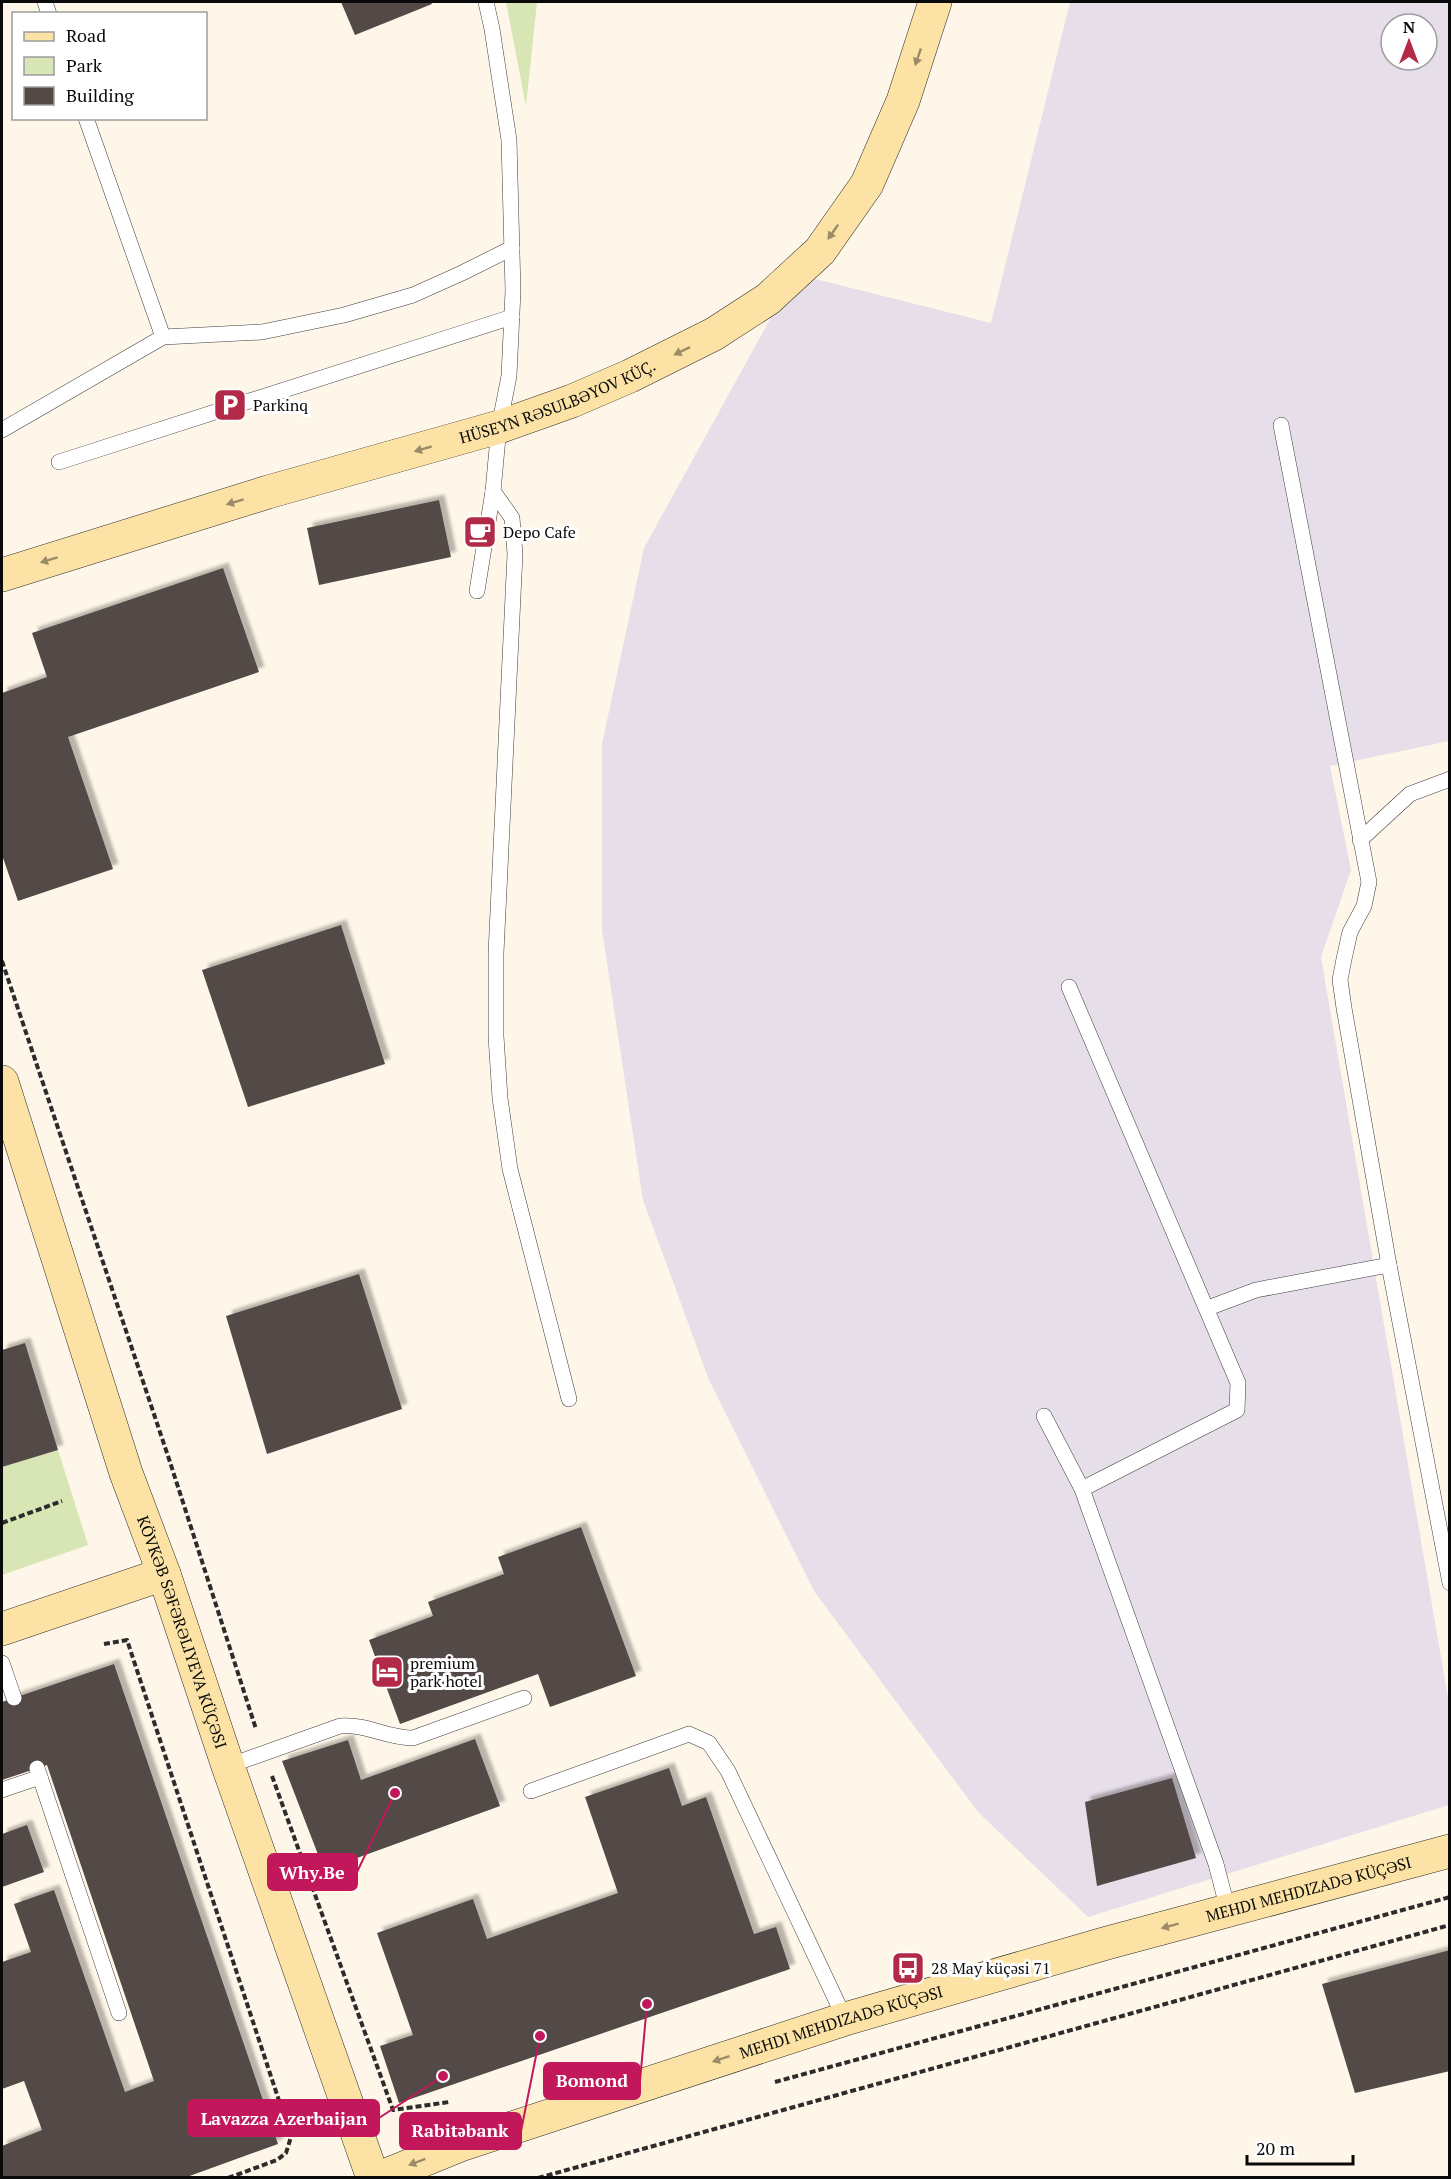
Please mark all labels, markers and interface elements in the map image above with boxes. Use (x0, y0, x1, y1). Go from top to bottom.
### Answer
legend (12, 12, 207, 120)
north arrow (1379, 12, 1439, 72)
text: N (1403, 16, 1415, 38)
text: Road (66, 23, 106, 47)
one-way arrow (912, 48, 922, 66)
text: Park (66, 53, 103, 77)
text: Building (66, 83, 134, 107)
one-way arrow (827, 223, 839, 239)
one-way arrow (673, 346, 690, 355)
street label: HÜSEYN RƏSULBƏYOV KÜÇ. (457, 354, 659, 449)
parking icon: Parkinq (212, 387, 248, 423)
place label: Parkinq (253, 394, 308, 416)
one-way arrow (414, 445, 432, 454)
one-way arrow (226, 498, 244, 507)
cafe icon: Depo Cafe (462, 514, 498, 550)
place label: Depo Cafe (503, 521, 576, 543)
one-way arrow (40, 556, 58, 565)
street label: KÖVKƏB SƏFƏRƏLIYEVA KÜÇƏSI (132, 1513, 232, 1751)
place label: premium park hotel (410, 1652, 482, 1692)
hotel icon: premium park hotel (369, 1654, 405, 1690)
street label: MEHDI MEHDIZADƏ KÜÇƏSI (1203, 1851, 1414, 1927)
callout: Why.Be (268, 1854, 357, 1890)
text: Why.Be (279, 1860, 345, 1884)
one-way arrow (1161, 1922, 1179, 1931)
bus stop icon: 28 May küçəsi 71 (890, 1950, 926, 1986)
place label: 28 May küçəsi 71 (931, 1957, 1051, 1979)
street label: MEHDI MEHDIZADƏ KÜÇƏSI (737, 1980, 945, 2064)
one-way arrow (712, 2055, 730, 2065)
callout: Bomond (544, 2063, 640, 2099)
text: Bomond (556, 2068, 628, 2092)
callout: Lavazza Azerbaijan (188, 2100, 379, 2136)
text: Lavazza Azerbaijan (201, 2106, 368, 2130)
callout: Rabitəbank (400, 2113, 521, 2149)
text: Rabitəbank (412, 2118, 509, 2142)
scale bar (1247, 2128, 1354, 2166)
text: 20 m (1256, 2136, 1296, 2160)
one-way arrow (408, 2157, 426, 2167)

